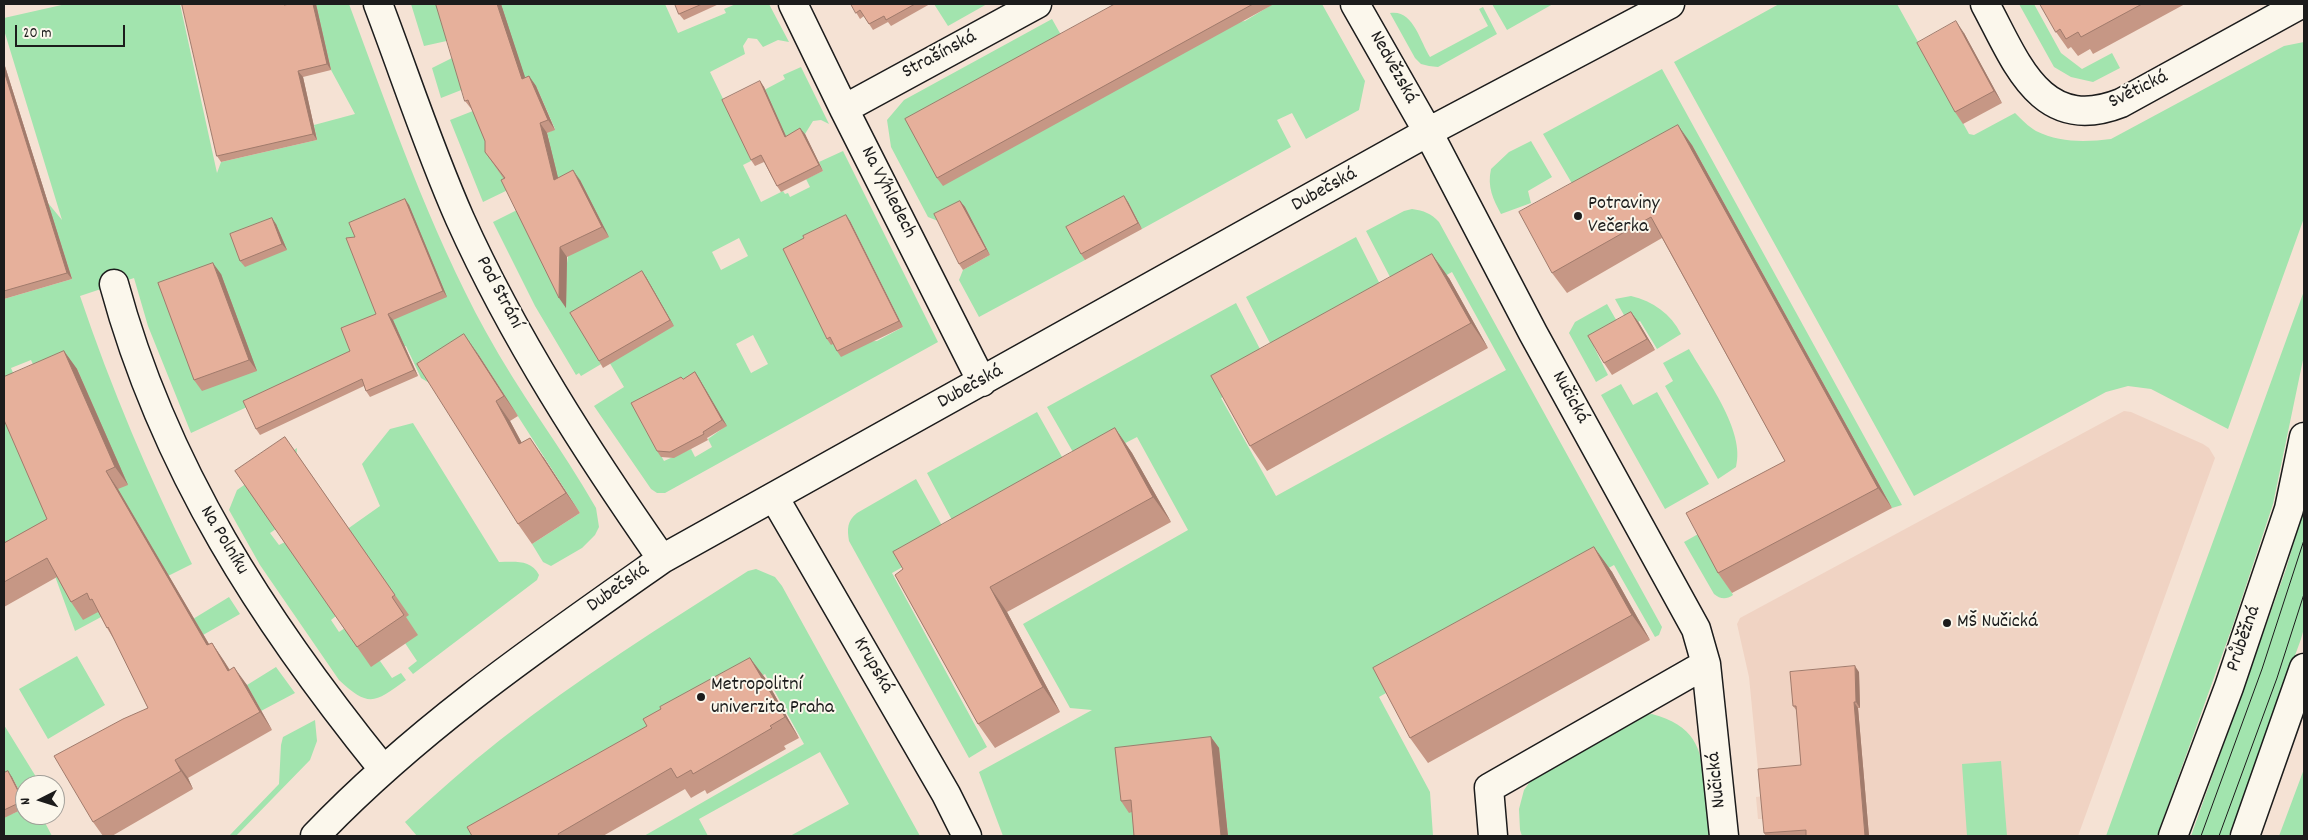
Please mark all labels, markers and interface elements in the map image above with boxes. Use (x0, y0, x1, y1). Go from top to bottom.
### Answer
scale bar (18, 15, 128, 47)
text: 20 m (23, 23, 51, 45)
street label: Strašínská (899, 26, 981, 86)
street label: Nedvězská (1362, 28, 1422, 108)
street label: Světická (2105, 66, 2173, 116)
street label: Na Výhledech (854, 143, 920, 243)
street label: Dubečská (1288, 163, 1362, 219)
place label: Potraviny Večerka (1588, 193, 1659, 240)
marker: Potraviny Večerka (1572, 210, 1584, 222)
street label: Pod Strání (469, 253, 527, 333)
street label: Dubečská (934, 360, 1008, 416)
street label: Nučická (1545, 368, 1593, 428)
street label: Na Polníku (193, 502, 253, 580)
street label: Dubečská (583, 559, 655, 619)
street label: Průběžná (2222, 603, 2268, 675)
place label: MŠ Nučická (1957, 611, 2038, 635)
marker: MŠ Nučická (1941, 617, 1953, 629)
street label: Krupská (846, 634, 898, 698)
place label: Metropolitní univerzita Praha (711, 674, 834, 721)
marker: Metropolitní univerzita Praha (695, 691, 707, 703)
street label: Nučická (1703, 751, 1733, 809)
north arrow (15, 775, 65, 825)
text: N (16, 797, 36, 806)

